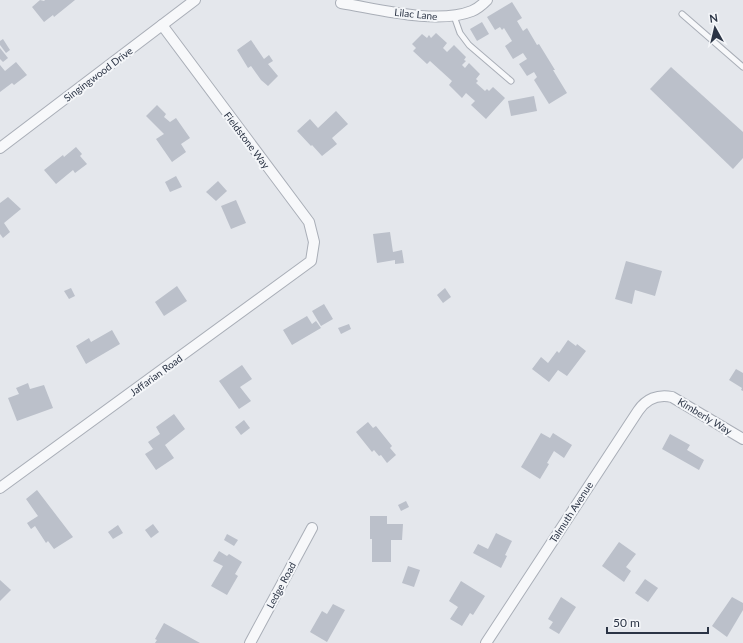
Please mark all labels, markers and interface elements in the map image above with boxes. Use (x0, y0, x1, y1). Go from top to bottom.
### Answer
street label: Lilac Lane (394, 6, 438, 22)
north arrow (695, 8, 735, 48)
text: N (708, 11, 719, 25)
street label: Singingwood Drive (61, 44, 135, 104)
street label: Fieldstone Way (222, 109, 273, 171)
street label: Jaffarian Road (127, 352, 185, 398)
street label: Kimberly Way (676, 395, 735, 437)
street label: Talmuth Avenue (547, 479, 595, 545)
street label: Ledge Road (264, 560, 298, 610)
scale bar (607, 609, 708, 635)
text: 50 m (613, 615, 640, 630)

